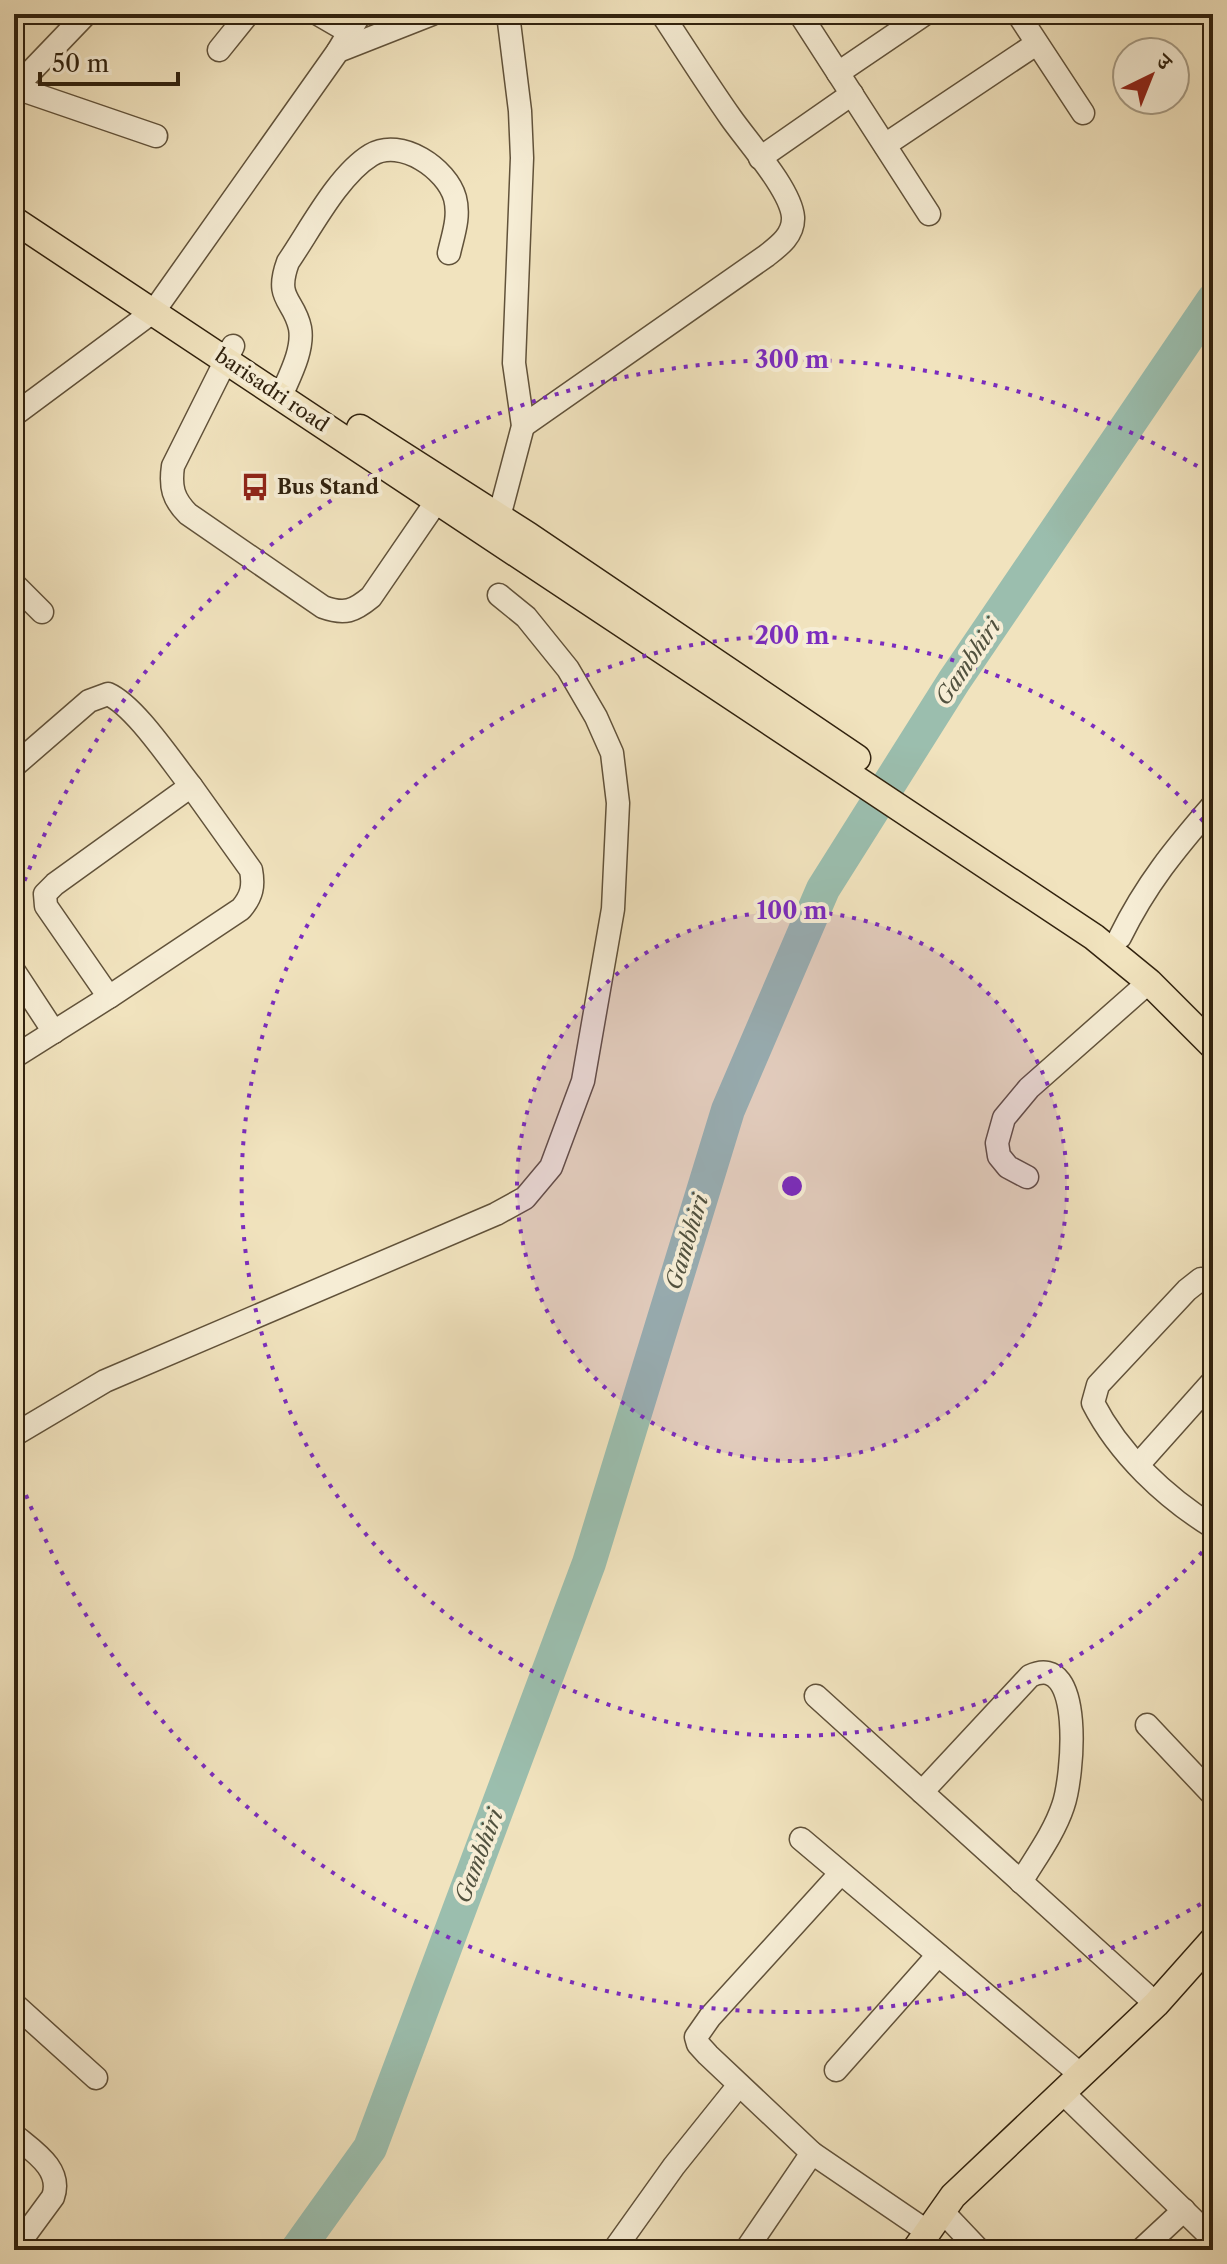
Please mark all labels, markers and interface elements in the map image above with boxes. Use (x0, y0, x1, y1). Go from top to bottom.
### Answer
scale bar (40, 36, 178, 86)
north arrow (1111, 36, 1191, 116)
text: उ (1150, 47, 1179, 77)
text: 50 m (52, 49, 109, 78)
street label: barisadri road (211, 343, 333, 437)
text: 300 m (755, 345, 829, 374)
bus stop icon: Bus Stand (240, 472, 270, 502)
place label: Bus Stand (277, 475, 380, 499)
water label: Gambhiri (929, 613, 1007, 710)
text: 200 m (755, 621, 829, 650)
text: 100 m (756, 896, 828, 925)
centre of rings (778, 1172, 806, 1200)
water label: Gambhiri (660, 1190, 715, 1293)
water label: Gambhiri (449, 1804, 510, 1907)

